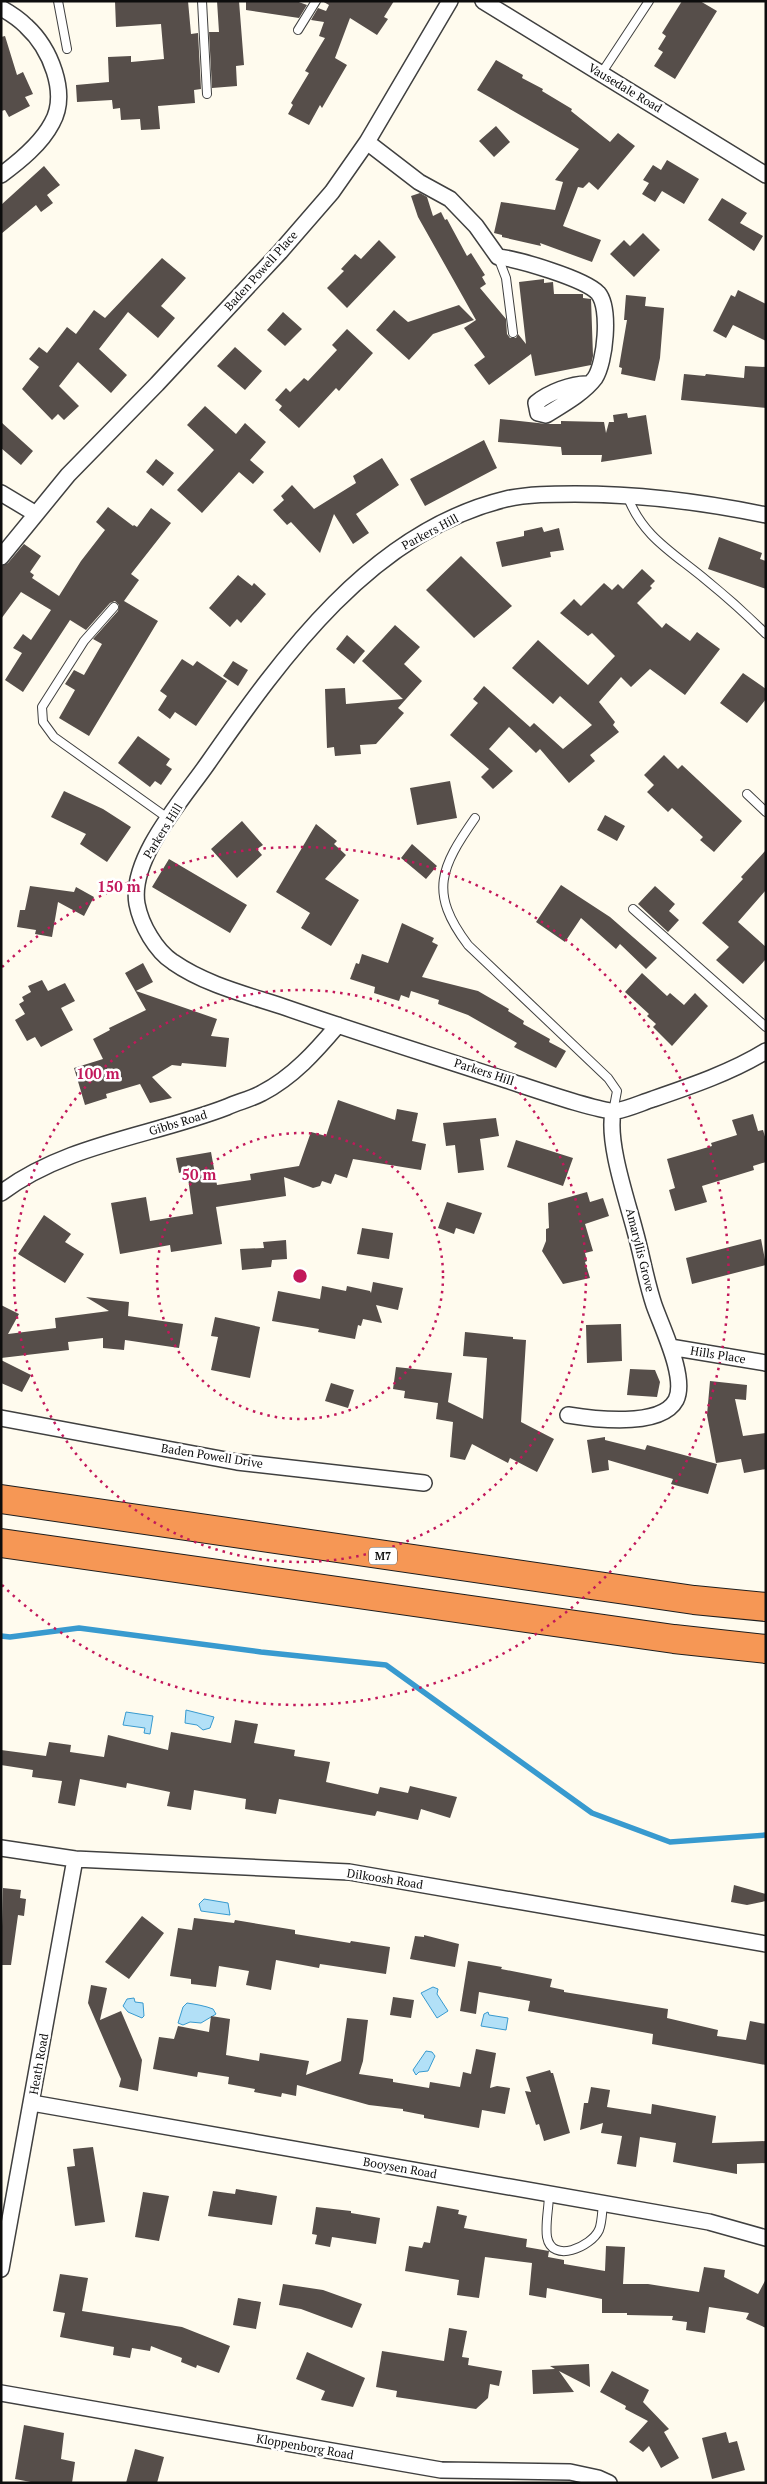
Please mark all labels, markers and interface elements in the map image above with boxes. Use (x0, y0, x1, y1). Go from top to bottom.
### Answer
street label: Vausedale Road (586, 60, 665, 116)
street label: Baden Powell Place (221, 228, 300, 314)
street label: Parkers Hill (399, 510, 461, 553)
street label: Parkers Hill (140, 800, 186, 861)
text: 150 m (97, 876, 141, 896)
street label: Parkers Hill (452, 1055, 516, 1088)
text: 100 m (76, 1063, 120, 1083)
street label: Gibbs Road (147, 1107, 209, 1138)
text: 50 m (182, 1164, 217, 1184)
street label: Amaryllis Grove (623, 1207, 658, 1293)
centre of rings (291, 1267, 309, 1285)
street label: Hills Place (689, 1343, 747, 1366)
street label: Baden Powell Drive (160, 1440, 264, 1471)
road number: M7 (369, 1548, 397, 1564)
street label: Dilkoosh Road (346, 1865, 425, 1892)
street label: Heath Road (26, 2032, 51, 2096)
street label: Booysen Road (362, 2154, 438, 2181)
street label: Kloppenborg Road (255, 2431, 355, 2463)

